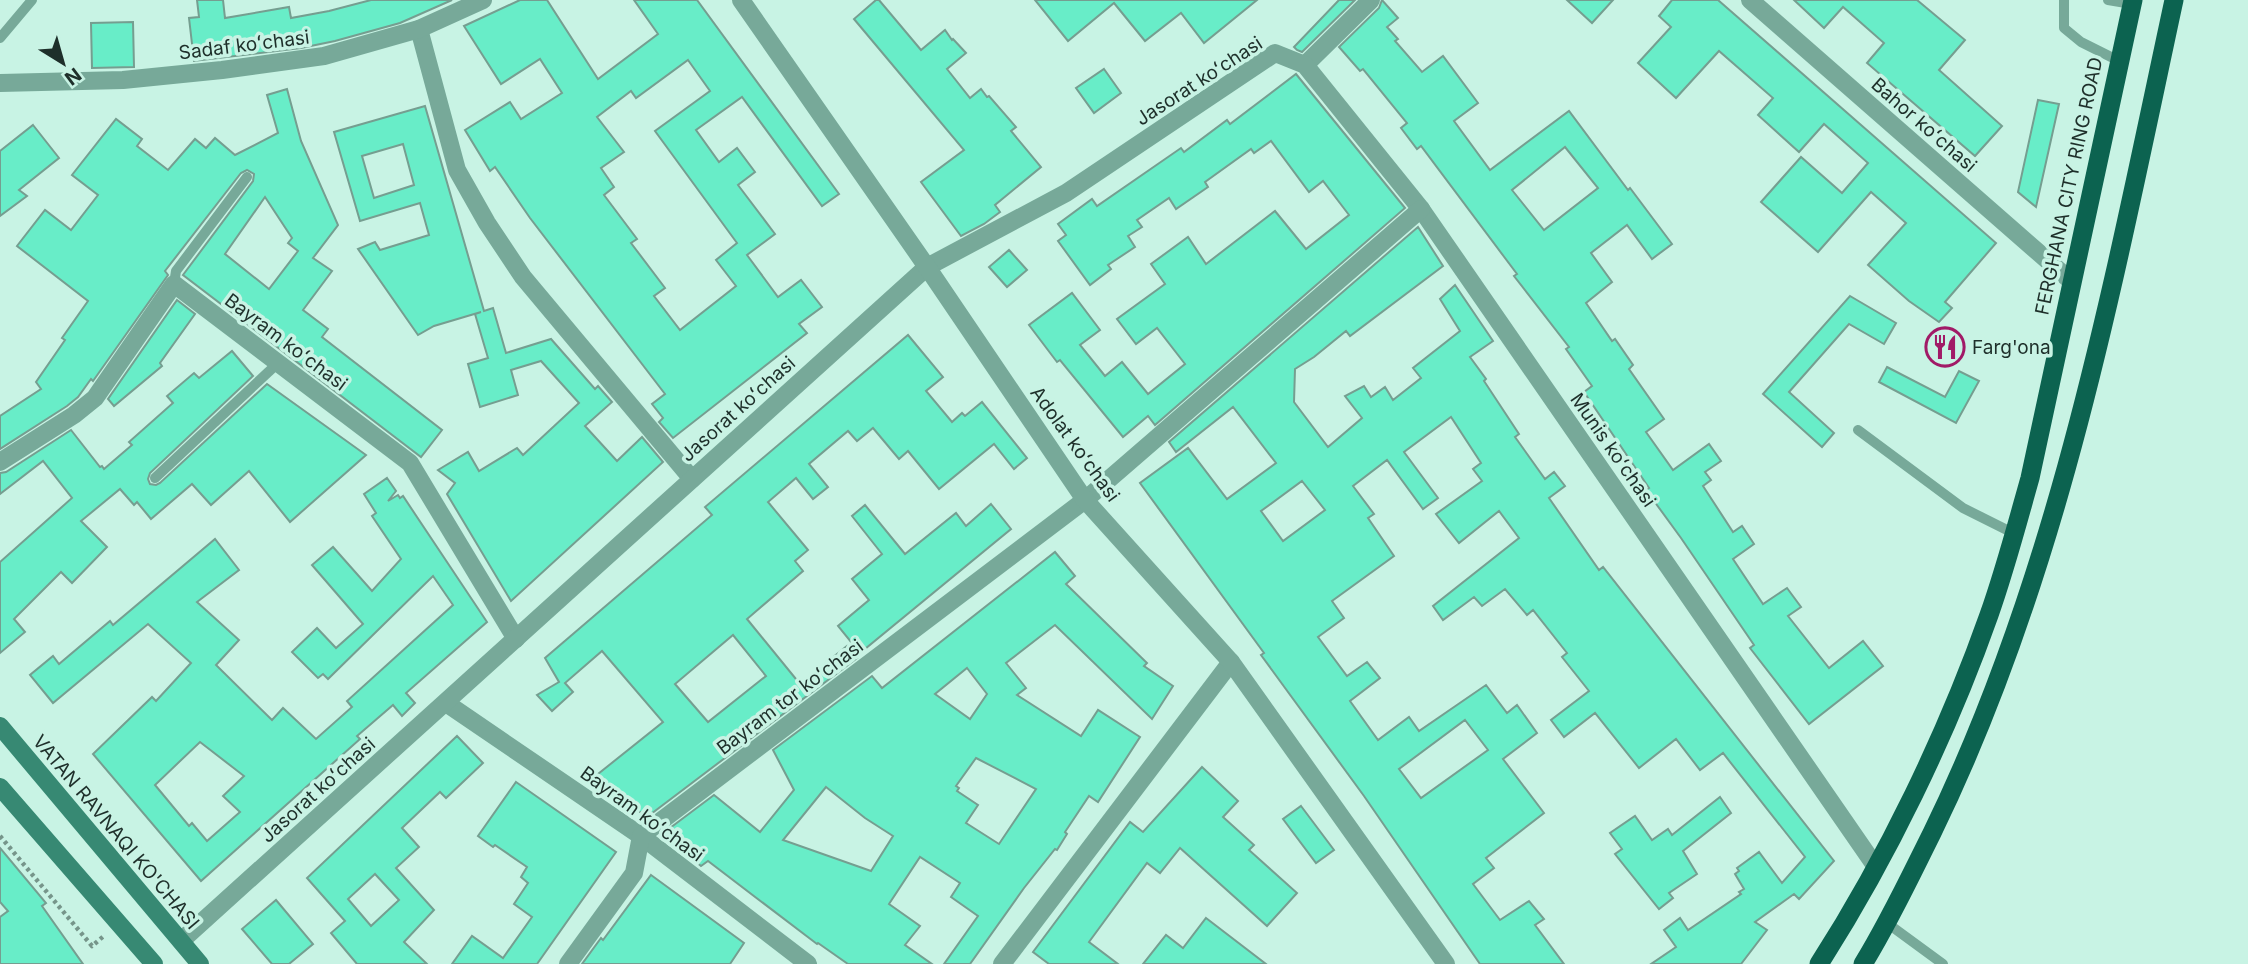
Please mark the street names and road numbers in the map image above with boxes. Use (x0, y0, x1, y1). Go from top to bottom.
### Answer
street label: Sadaf koʻchasi (177, 26, 311, 64)
street label: Jasorat koʻchasi (1131, 32, 1267, 130)
street label: FERGHANA CITY RING ROAD (2030, 55, 2108, 317)
street label: Bahor koʻchasi (1867, 73, 1981, 177)
street label: Bayram koʻchasi (220, 289, 352, 395)
street label: Jasorat koʻchasi (676, 352, 800, 466)
street label: Adolat koʻchasi (1025, 382, 1125, 506)
street label: Munis koʻchasi (1565, 389, 1661, 511)
street label: Bayram tor koʻchasi (712, 635, 868, 759)
street label: VATAN RAVNAQI KO'CHASI (28, 730, 204, 934)
street label: Jasorat koʻchasi (256, 733, 380, 847)
street label: Bayram koʻchasi (576, 761, 708, 867)

